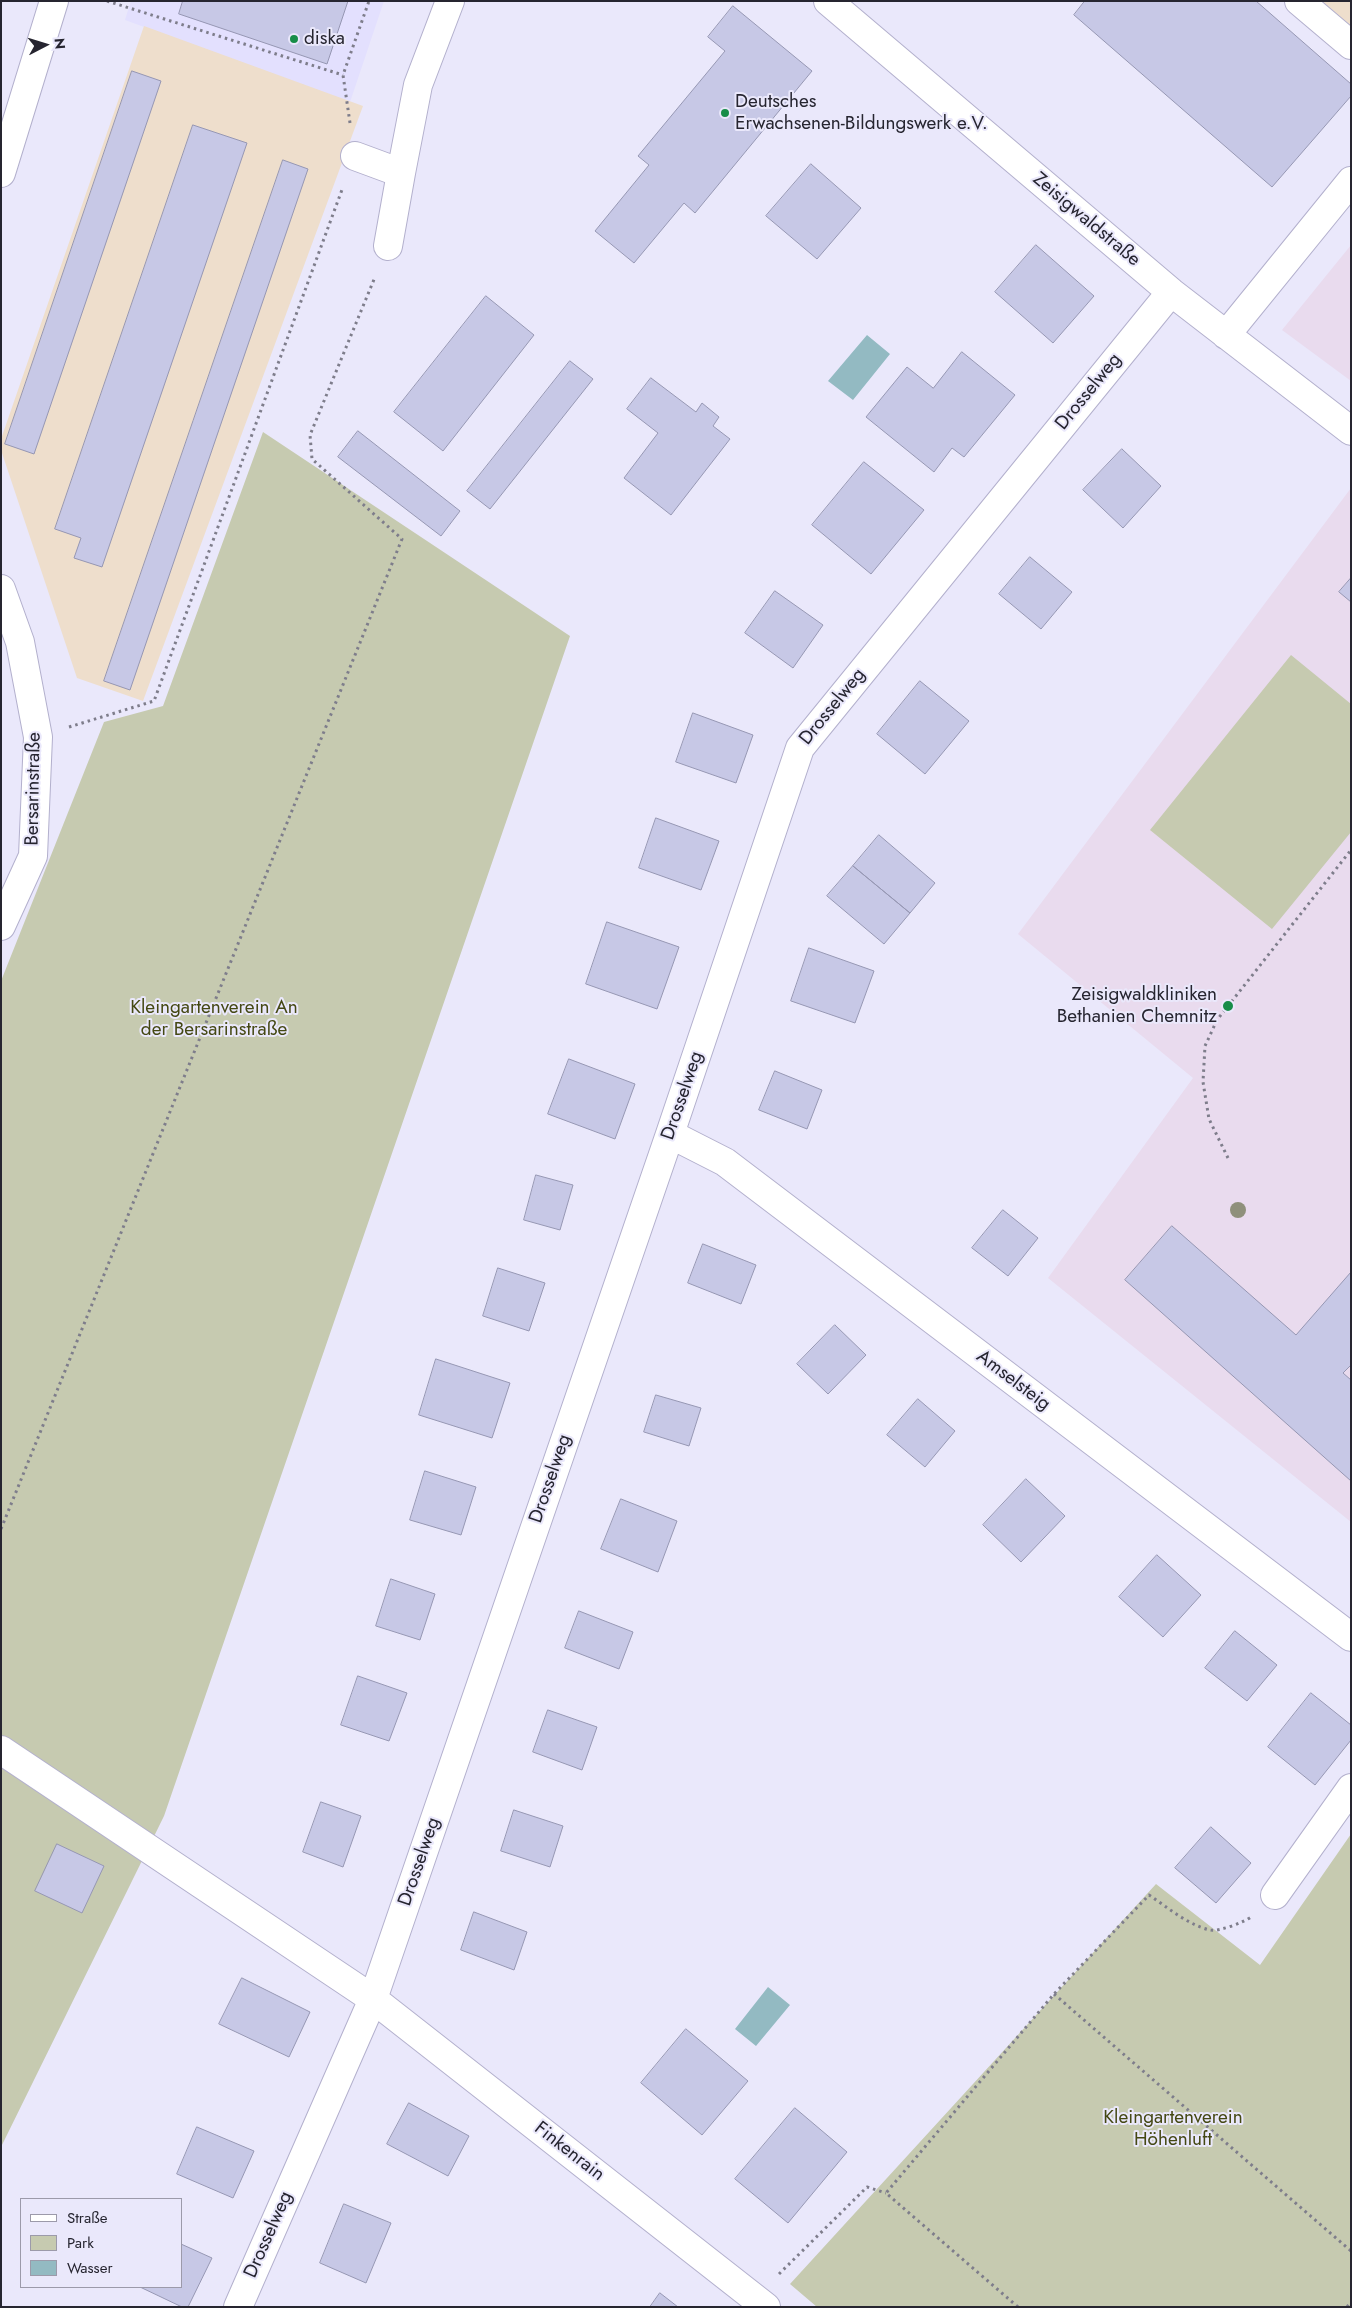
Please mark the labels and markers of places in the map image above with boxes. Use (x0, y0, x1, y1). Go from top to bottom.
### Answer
place label: diska (304, 28, 345, 50)
marker: diska (288, 33, 300, 45)
place label: Deutsches Erwachsenen-Bildungswerk e.V. (735, 91, 988, 135)
marker: Deutsches Erwachsenen-Bildungswerk e.V. (719, 107, 731, 119)
place label: Zeisigwaldkliniken Bethanien Chemnitz (1057, 984, 1217, 1028)
marker: Zeisigwaldkliniken Bethanien Chemnitz (1221, 999, 1235, 1013)

